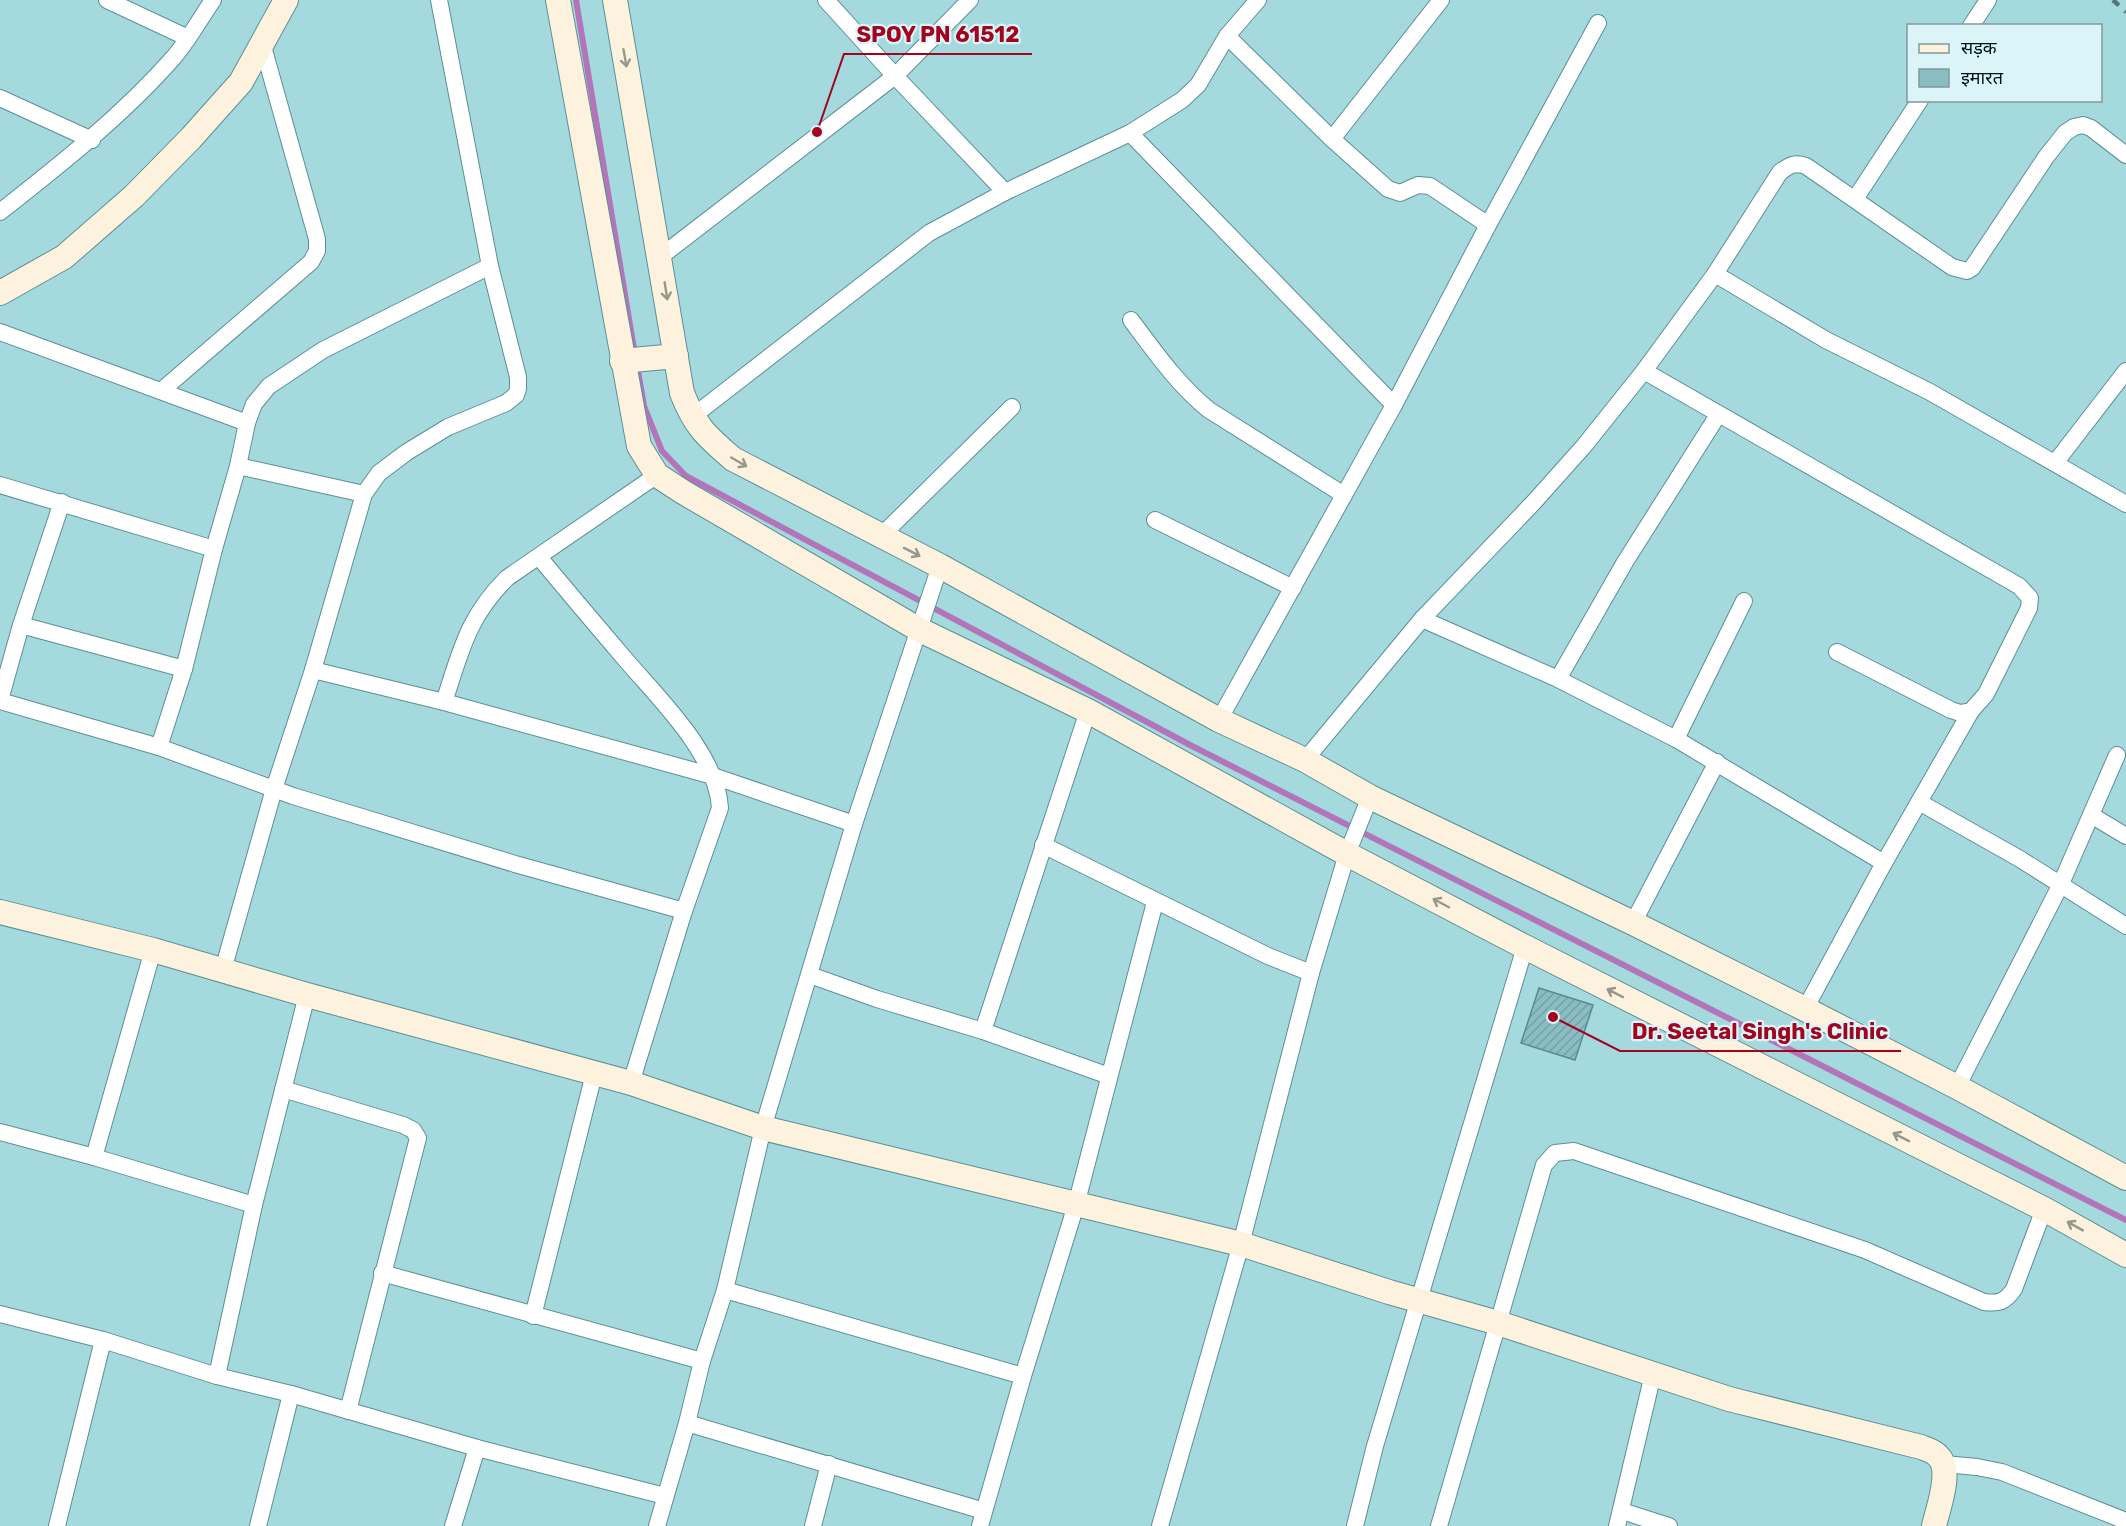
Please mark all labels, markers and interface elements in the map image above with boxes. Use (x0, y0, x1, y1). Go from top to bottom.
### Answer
callout: SPOY PN 61512 (844, 14, 1032, 54)
text: SPOY PN 61512 (857, 21, 1019, 48)
legend (1907, 24, 2102, 102)
text: सड़क (1961, 37, 1998, 59)
one-way arrow (620, 47, 631, 67)
text: इमारत (1961, 67, 2004, 89)
one-way arrow (660, 281, 671, 301)
one-way arrow (730, 456, 747, 468)
one-way arrow (903, 546, 921, 558)
one-way arrow (1433, 897, 1451, 908)
one-way arrow (1606, 986, 1624, 998)
callout: Dr. Seetal Singh's Clinic (1620, 1011, 1901, 1051)
text: Dr. Seetal Singh's Clinic (1632, 1018, 1888, 1045)
one-way arrow (1893, 1131, 1911, 1142)
one-way arrow (2067, 1220, 2084, 1232)

